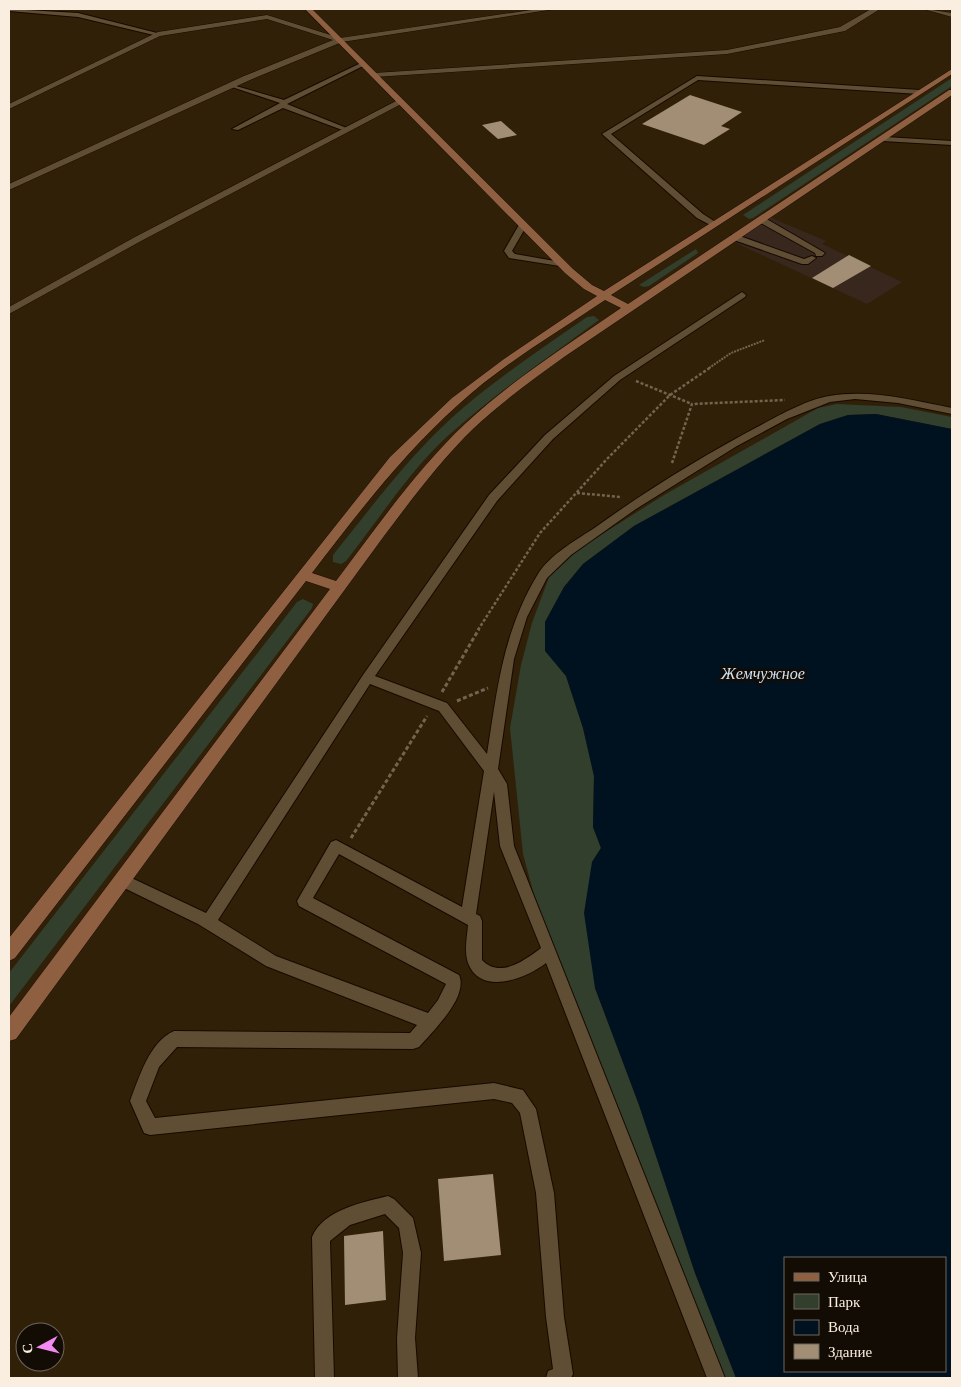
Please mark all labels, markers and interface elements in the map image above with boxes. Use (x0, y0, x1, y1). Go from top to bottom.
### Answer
water label: Жемчужное (720, 665, 805, 683)
legend (784, 1257, 946, 1372)
text: Улица (828, 1269, 867, 1285)
text: Парк (828, 1294, 861, 1310)
text: Вода (828, 1319, 860, 1335)
north arrow (15, 1322, 65, 1372)
text: С (19, 1343, 36, 1355)
text: Здание (828, 1344, 872, 1360)

